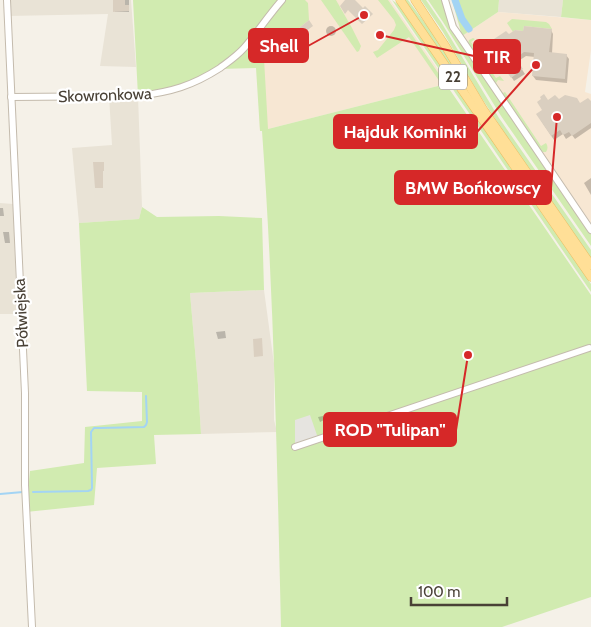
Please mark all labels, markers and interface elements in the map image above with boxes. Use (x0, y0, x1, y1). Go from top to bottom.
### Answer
callout: Shell (249, 29, 308, 62)
text: Shell (260, 35, 299, 57)
callout: TIR (474, 40, 520, 73)
text: TIR (484, 46, 511, 68)
road number: 22 (439, 64, 467, 90)
street label: Skowronkowa (58, 84, 152, 106)
callout: Hajduk Kominki (334, 115, 477, 148)
text: Hajduk Kominki (343, 121, 467, 143)
callout: BMW Bońkowscy (395, 171, 551, 204)
text: BMW Bońkowscy (405, 177, 541, 199)
street label: Półwiejska (10, 277, 32, 348)
callout: ROD "Tulipan" (324, 413, 456, 446)
text: ROD "Tulipan" (334, 419, 446, 441)
scale bar (411, 574, 507, 606)
text: 100 m (418, 583, 460, 601)

